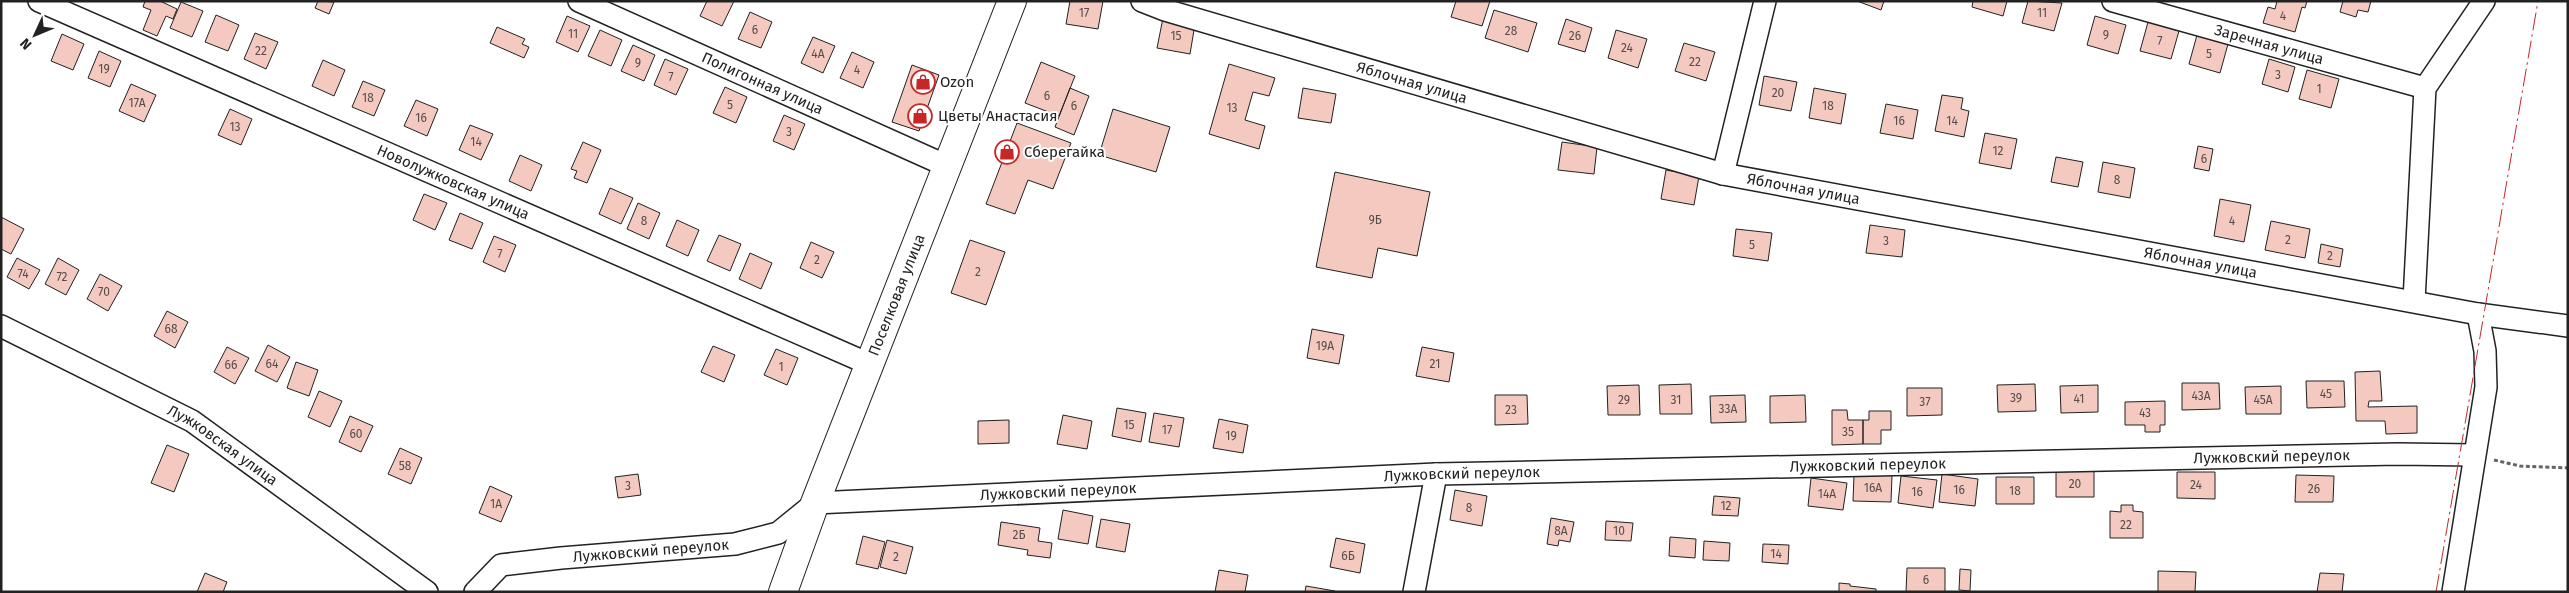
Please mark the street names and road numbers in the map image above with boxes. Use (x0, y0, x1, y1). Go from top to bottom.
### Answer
street label: Заречная улица (2212, 21, 2326, 68)
street label: Полигонная улица (699, 48, 826, 118)
street label: Яблочная улица (1354, 58, 1469, 107)
street label: Новолужковская улица (374, 141, 532, 223)
street label: Яблочная улица (1745, 170, 1861, 208)
street label: Поселковая улица (865, 231, 929, 359)
street label: Яблочная улица (2143, 243, 2258, 282)
street label: Лужковская улица (164, 401, 281, 489)
street label: Лужковский переулок (2193, 446, 2350, 467)
street label: Лужковский переулок (1789, 454, 1946, 476)
street label: Лужковский переулок (1383, 463, 1540, 485)
street label: Лужковский переулок (980, 479, 1137, 504)
street label: Лужковский переулок (572, 536, 730, 566)

